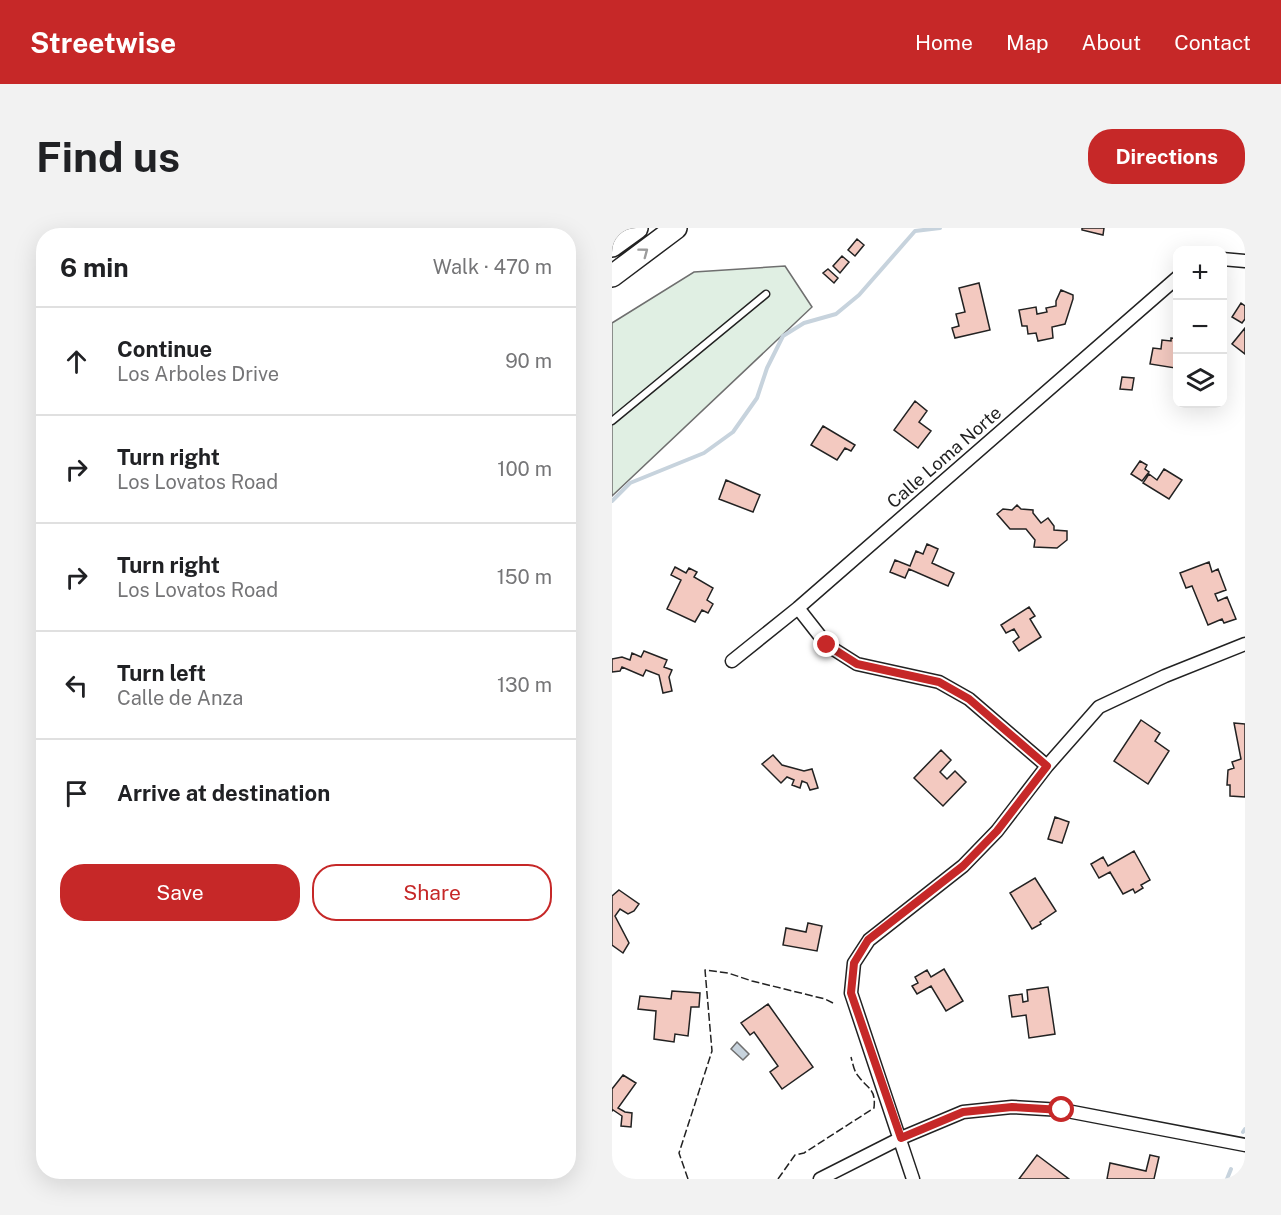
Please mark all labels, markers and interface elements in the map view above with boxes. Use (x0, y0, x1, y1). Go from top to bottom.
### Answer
text: Streetwise (30, 26, 176, 59)
text: Home (915, 30, 973, 55)
text: Map (1006, 30, 1049, 55)
text: About (1082, 30, 1141, 55)
text: Contact (1174, 30, 1251, 55)
button: Directions (1088, 129, 1245, 184)
text: Find us (36, 132, 180, 181)
map controls (1173, 246, 1227, 408)
button: + (1173, 246, 1227, 300)
one-way arrow (638, 248, 649, 259)
text: 6 min (60, 252, 129, 283)
text: Walk · 470 m (433, 255, 552, 279)
button: − (1173, 300, 1227, 354)
text: Continue (117, 336, 212, 362)
icon: ahead (60, 345, 93, 378)
text: 90 m (505, 349, 552, 373)
button: layers (1173, 354, 1227, 408)
text: Los Arboles Drive (117, 362, 279, 386)
street label: Calle Loma Norte (883, 402, 1005, 512)
text: Turn right (117, 444, 220, 470)
icon: right (60, 453, 93, 486)
text: 100 m (497, 457, 552, 481)
text: Los Lovatos Road (117, 470, 278, 494)
text: Turn right (117, 552, 220, 578)
icon: right (60, 561, 93, 594)
text: 150 m (497, 565, 552, 589)
text: Los Lovatos Road (117, 578, 278, 602)
route end (813, 631, 839, 657)
text: Turn left (117, 660, 206, 686)
icon: left (60, 669, 93, 702)
text: 130 m (497, 673, 552, 697)
text: Calle de Anza (117, 686, 243, 710)
icon: arrive (60, 777, 93, 810)
text: Arrive at destination (117, 780, 330, 806)
button: Save (60, 864, 300, 921)
button: Share (312, 864, 552, 921)
route start (1048, 1096, 1074, 1122)

